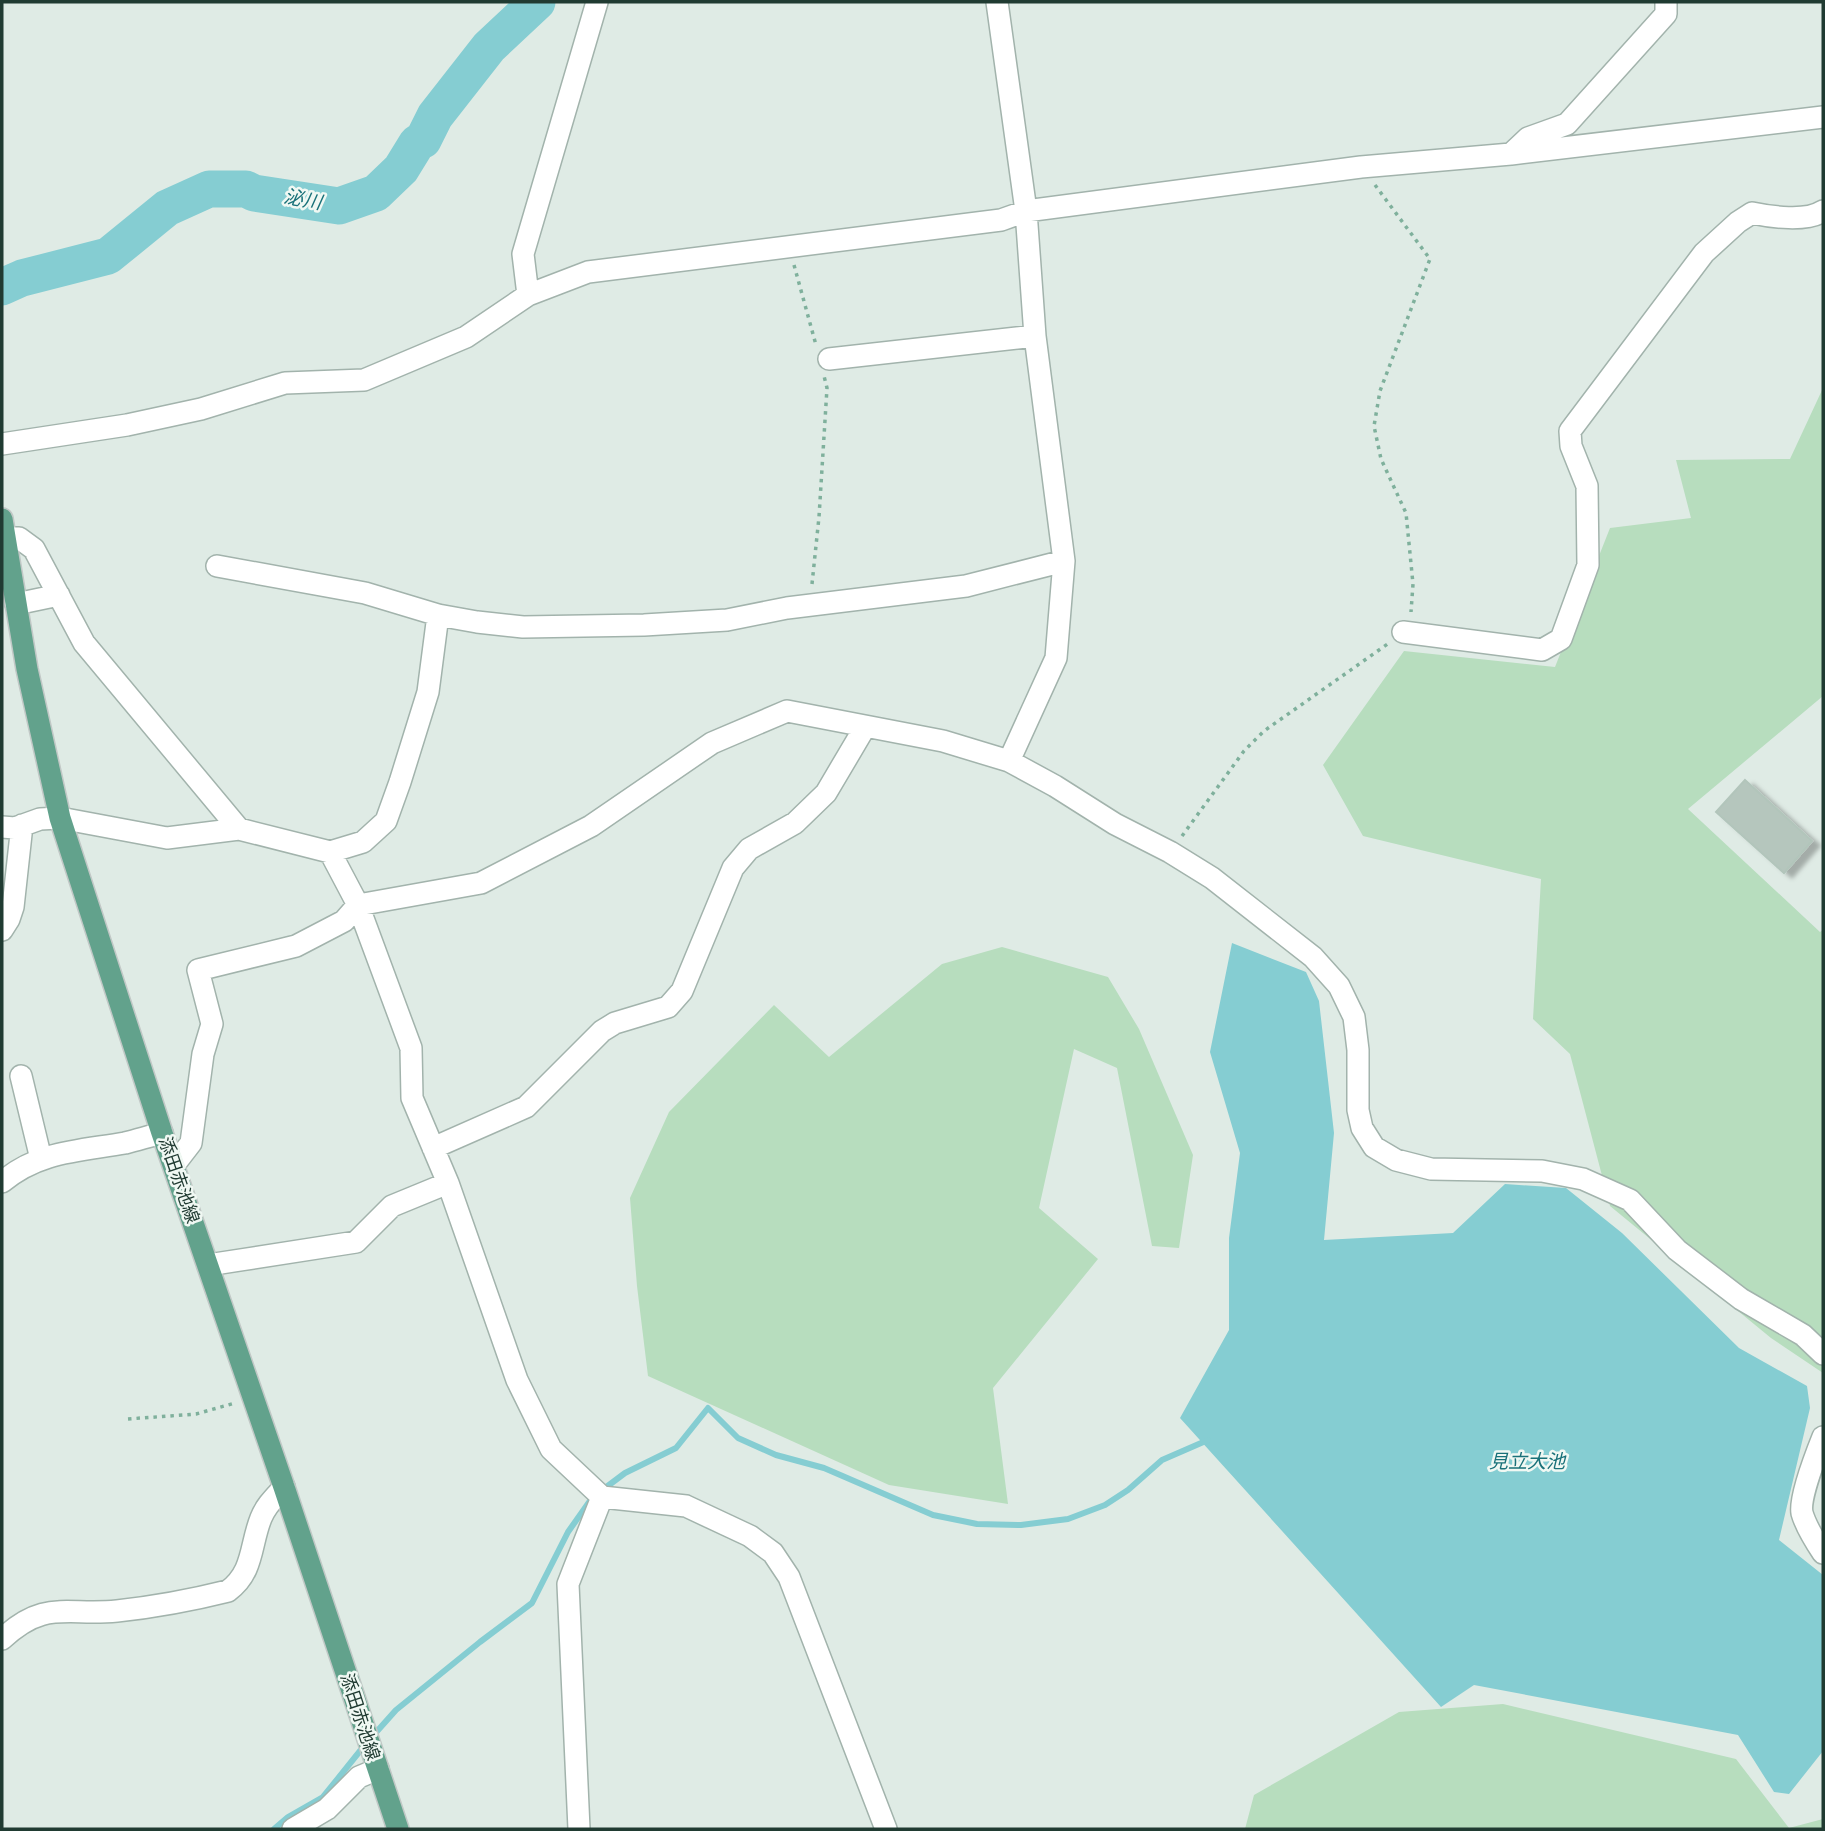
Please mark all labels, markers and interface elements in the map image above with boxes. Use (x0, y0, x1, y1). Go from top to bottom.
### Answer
water label: 泌川 (282, 186, 325, 216)
street label: 添田赤池線 (152, 1134, 203, 1227)
water label: 見立大池 (1489, 1451, 1567, 1475)
street label: 添田赤池線 (334, 1671, 383, 1764)

